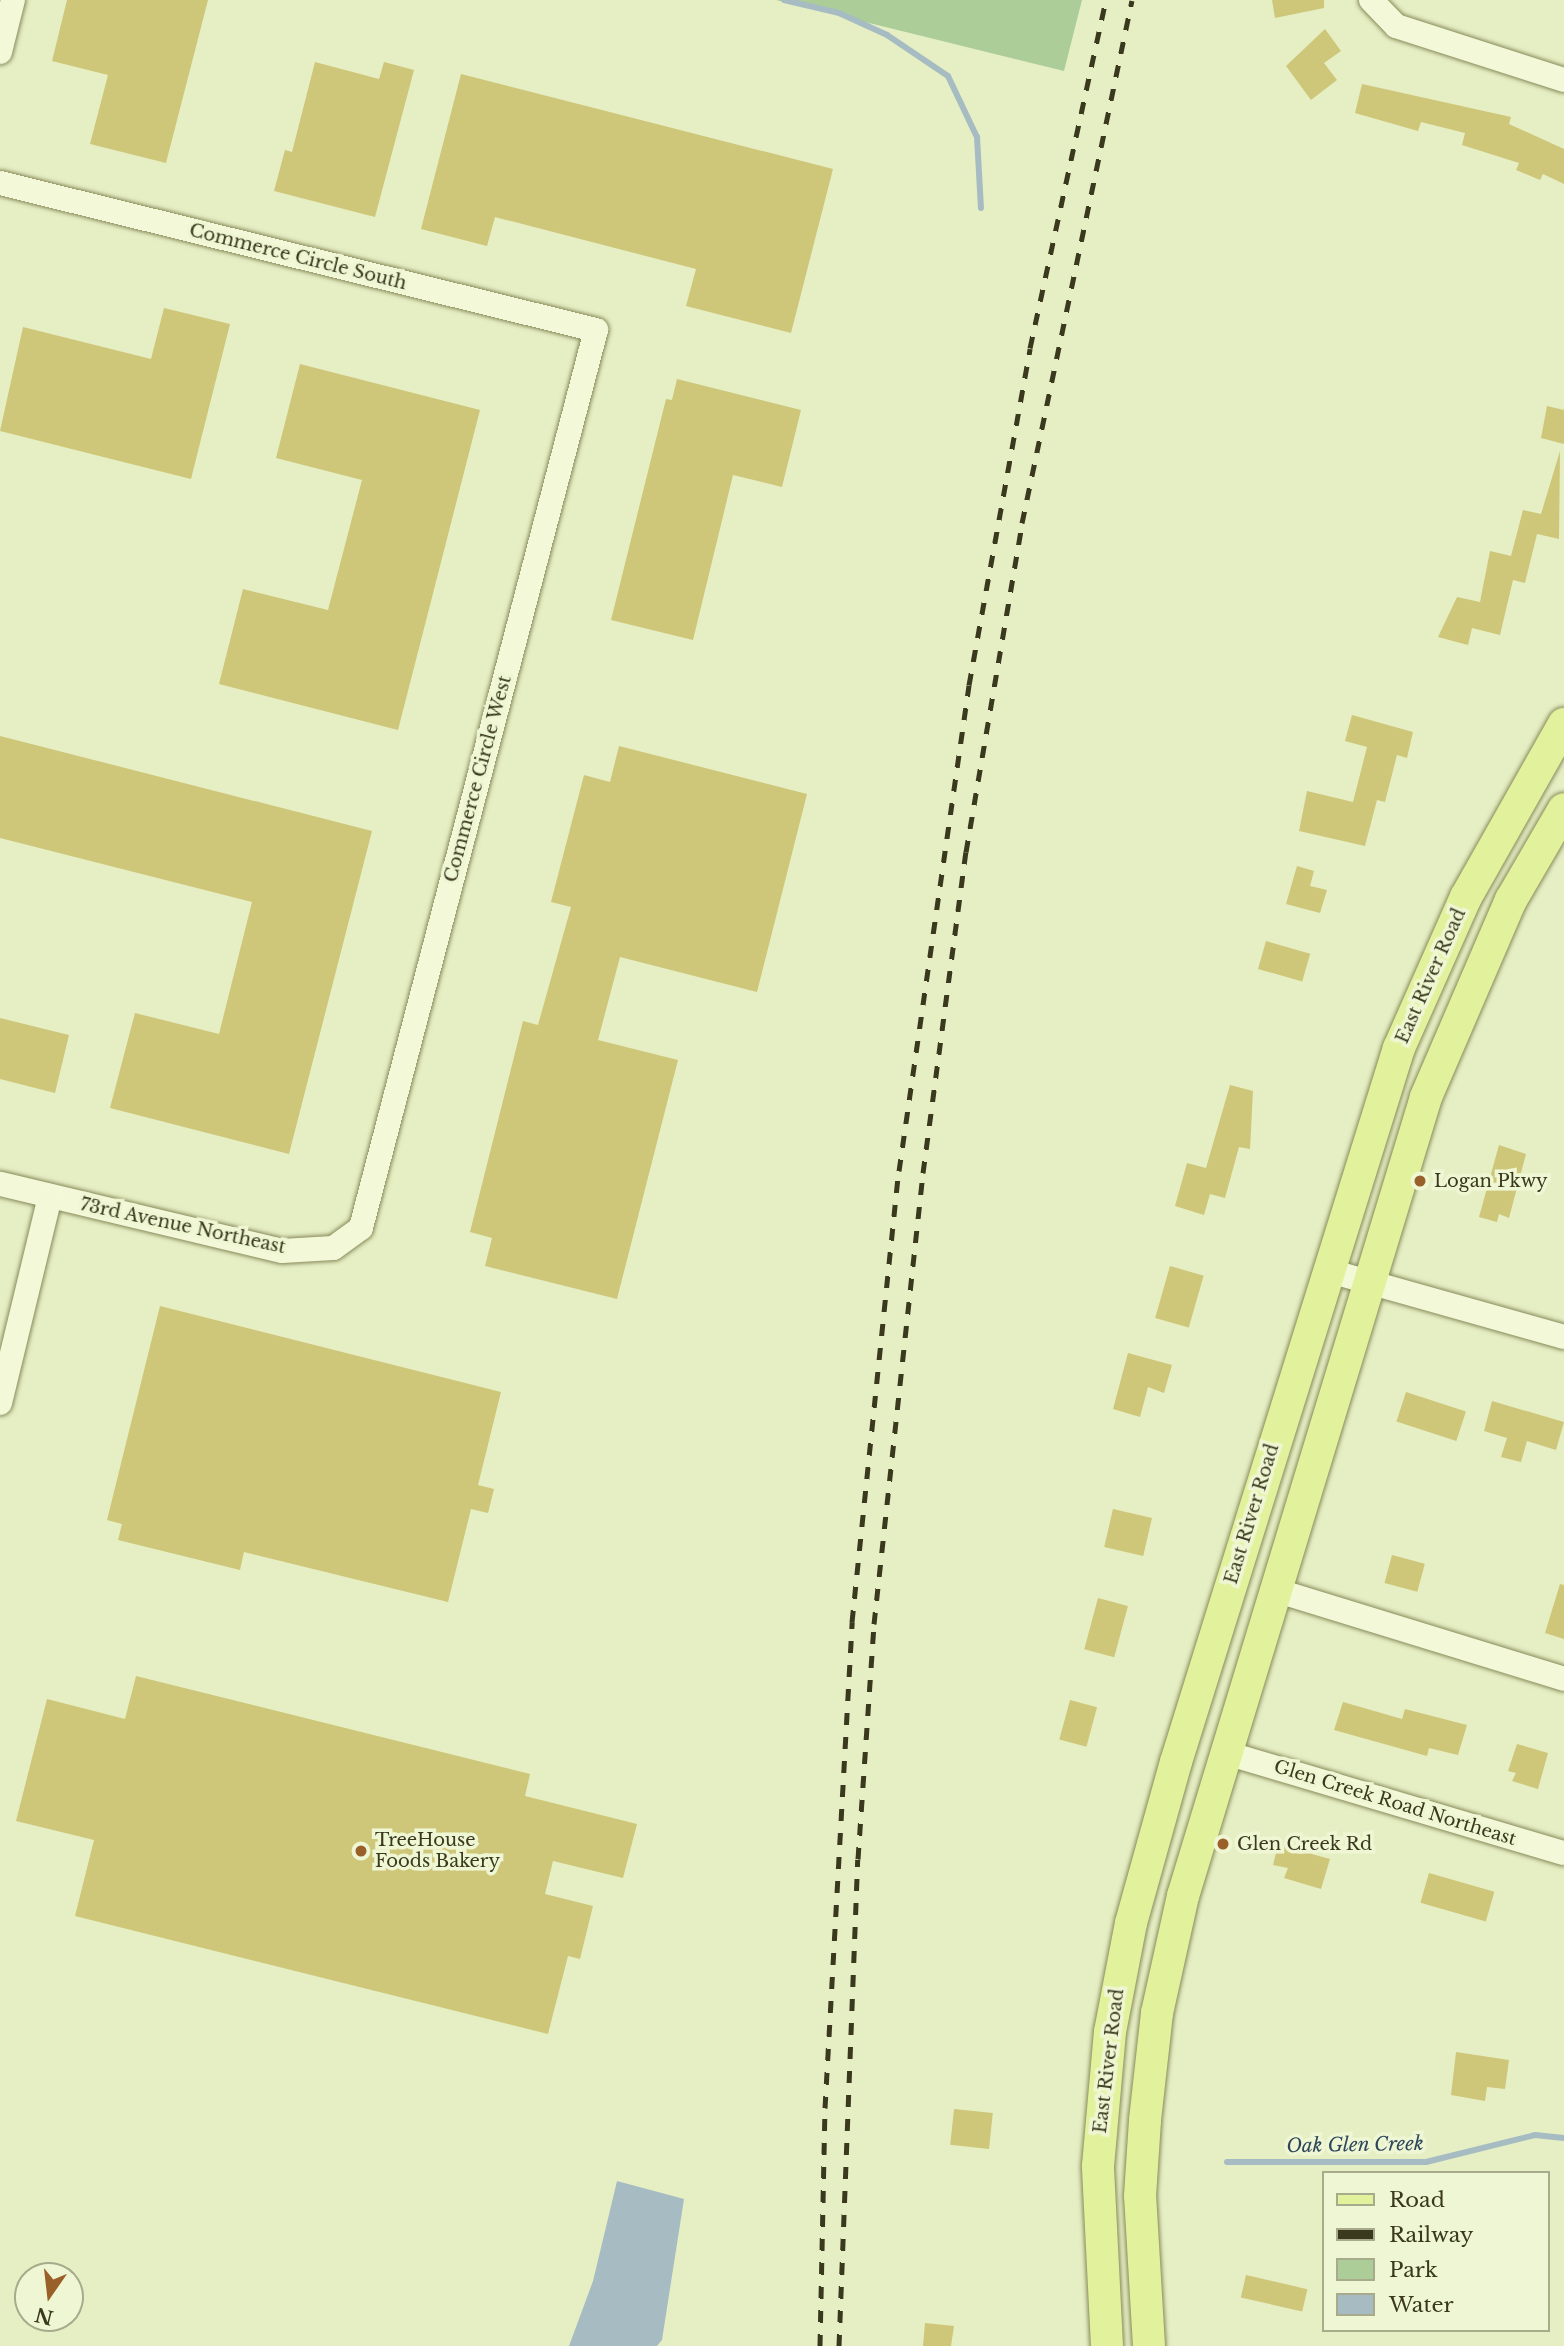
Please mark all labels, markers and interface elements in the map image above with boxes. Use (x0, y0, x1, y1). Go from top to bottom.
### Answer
street label: Commerce Circle South (187, 220, 409, 294)
street label: Commerce Circle West (440, 673, 516, 885)
street label: East River Road (1391, 905, 1471, 1047)
place label: Logan Pkwy (1434, 1170, 1547, 1192)
marker: Logan Pkwy (1412, 1173, 1428, 1189)
street label: 73rd Avenue Northeast (78, 1194, 288, 1258)
street label: East River Road (1220, 1441, 1284, 1587)
street label: Glen Creek Road Northeast (1271, 1756, 1519, 1850)
place label: TreeHouse Foods Bakery (375, 1830, 500, 1872)
place label: Glen Creek Rd (1237, 1833, 1372, 1855)
marker: Glen Creek Rd (1215, 1836, 1231, 1852)
marker: TreeHouse Foods Bakery (353, 1843, 369, 1859)
street label: East River Road (1089, 1987, 1129, 2135)
water label: Oak Glen Creek (1286, 2132, 1424, 2158)
legend (1322, 2171, 1550, 2332)
text: Road (1389, 2187, 1445, 2213)
text: Railway (1389, 2222, 1473, 2248)
text: Park (1389, 2257, 1438, 2283)
north arrow (14, 2262, 84, 2332)
text: Water (1389, 2292, 1453, 2318)
text: N (33, 2303, 56, 2329)

